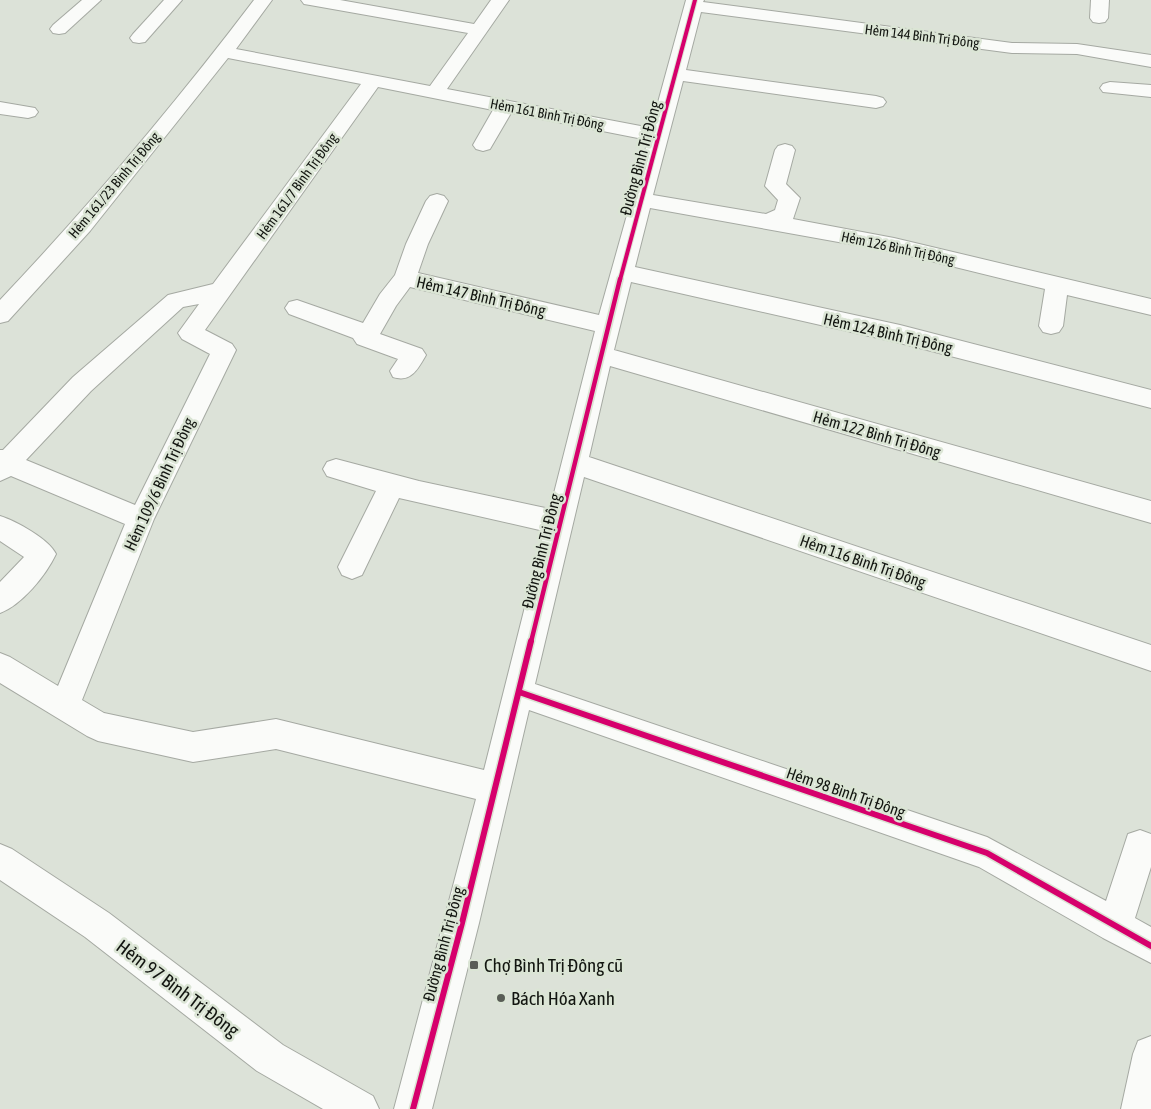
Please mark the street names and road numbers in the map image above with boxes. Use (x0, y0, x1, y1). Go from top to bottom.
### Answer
street label: Hẻm 144 Bình Trị Đông (864, 21, 980, 51)
street label: Hẻm 161 Bình Trị Đông (489, 95, 605, 133)
street label: Đường Bình Trị Đông (616, 99, 665, 217)
street label: Hẻm 161/23 Bình Trị Đông (65, 129, 163, 241)
street label: Hẻm 161/7 Bình Trị Đông (253, 130, 341, 242)
street label: Hẻm 126 Bình Trị Đông (840, 228, 956, 268)
street label: Hẻm 147 Bình Trị Đông (415, 272, 547, 321)
street label: Hẻm 124 Bình Trị Đông (822, 309, 954, 358)
street label: Hẻm 122 Bình Trị Đông (811, 407, 943, 462)
street label: Hẻm 109/6 Bình Trị Đông (120, 415, 199, 554)
street label: Đường Bình Trị Đông (518, 492, 565, 611)
street label: Hẻm 116 Bình Trị Đông (797, 531, 928, 592)
street label: Hẻm 98 Bình Trị Đông (784, 763, 908, 822)
street label: Đường Bình Trị Đông (419, 885, 468, 1003)
street label: Hẻm 97 Bình Trị Đông (112, 935, 244, 1042)

